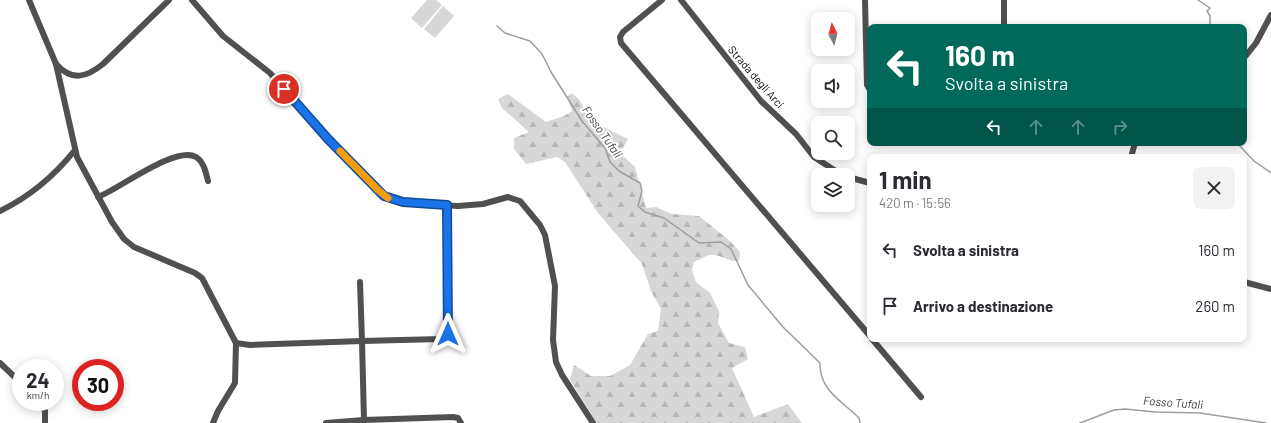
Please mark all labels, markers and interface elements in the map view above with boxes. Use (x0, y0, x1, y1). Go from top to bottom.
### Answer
north arrow (811, 12, 855, 56)
map controls (811, 12, 855, 212)
text: 160 m (945, 38, 1015, 72)
icon: left (879, 40, 931, 92)
street label: Strada degli Arci (726, 43, 787, 111)
button: sound (811, 64, 855, 108)
pin (267, 72, 301, 106)
text: Svolta a sinistra (945, 72, 1068, 94)
icon: arrive (273, 78, 295, 100)
water label: Fosso Tufali (580, 103, 626, 160)
button: search (811, 116, 855, 160)
icon: left (983, 116, 1005, 138)
icon: ahead (1025, 116, 1047, 138)
icon: ahead (1067, 116, 1089, 138)
icon: right (1109, 116, 1131, 138)
text: 1 min (879, 165, 932, 194)
button: close (1193, 167, 1235, 209)
button: layers (811, 168, 855, 212)
text: 420 m · 15:56 (879, 195, 951, 211)
icon: left (879, 239, 901, 261)
text: Svolta a sinistra (913, 241, 1019, 259)
text: 160 m (1198, 241, 1235, 259)
icon: arrive (879, 295, 901, 317)
text: Arrivo a destinazione (913, 297, 1053, 315)
text: 260 m (1195, 297, 1235, 315)
position arrow (427, 313, 469, 355)
speed limit sign: 30 (72, 359, 124, 411)
text: 24 (26, 368, 50, 392)
text: km/h (27, 389, 49, 401)
water label: Fosso Tufali (1143, 393, 1204, 411)

